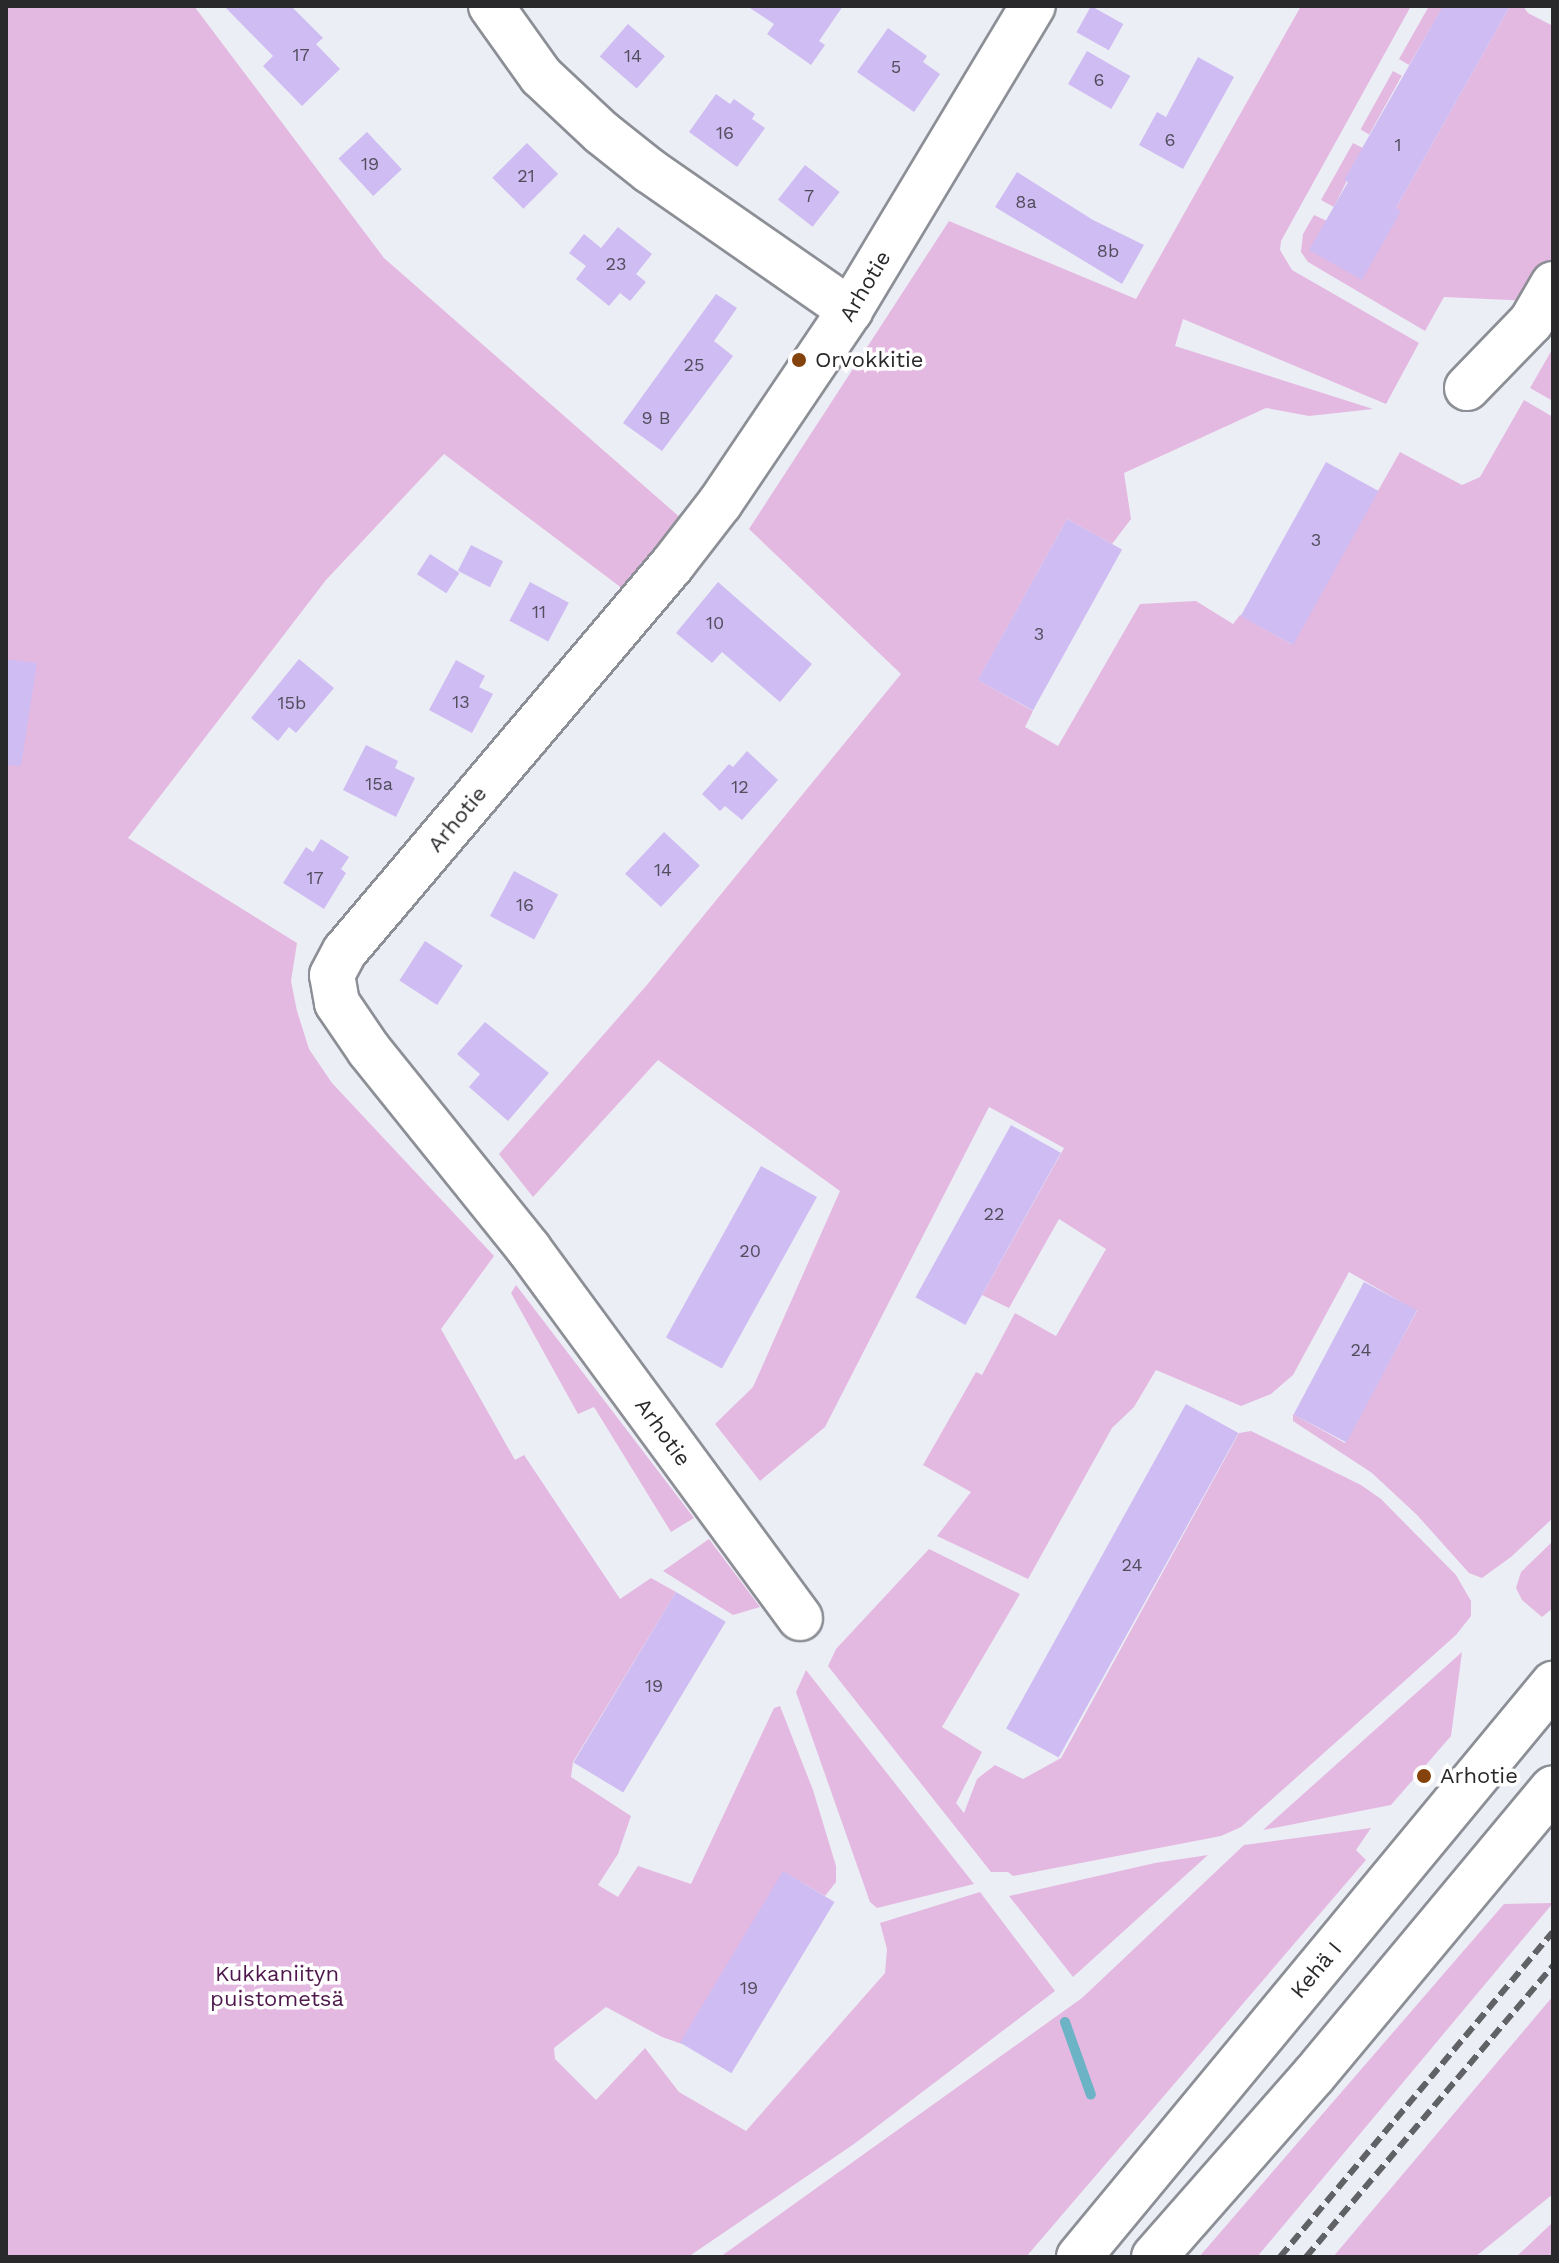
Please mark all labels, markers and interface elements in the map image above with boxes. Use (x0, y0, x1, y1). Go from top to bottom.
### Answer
house number: 17 (292, 44, 310, 66)
house number: 14 (624, 45, 642, 67)
house number: 5 (891, 56, 901, 78)
house number: 6 (1094, 69, 1104, 91)
house number: 16 (716, 122, 734, 144)
house number: 6 (1165, 129, 1175, 151)
house number: 1 (1394, 134, 1402, 156)
house number: 19 (361, 153, 379, 175)
house number: 21 (517, 165, 535, 187)
house number: 7 (804, 185, 814, 207)
house number: 8a (1015, 191, 1037, 213)
house number: 8b (1097, 240, 1119, 262)
street label: Arhotie (834, 246, 896, 326)
house number: 23 (606, 253, 626, 275)
place label: Orvokkitie (815, 347, 924, 373)
marker: Orvokkitie (790, 351, 808, 369)
house number: 25 (684, 354, 704, 376)
house number: 9 B (642, 407, 670, 429)
house number: 3 (1311, 529, 1321, 551)
house number: 11 (532, 601, 546, 623)
house number: 10 (706, 612, 724, 634)
house number: 3 (1034, 623, 1044, 645)
house number: 13 (452, 691, 470, 713)
house number: 15b (278, 692, 306, 714)
house number: 15a (365, 773, 393, 795)
house number: 12 (731, 776, 749, 798)
street label: Arhotie (422, 781, 492, 857)
house number: 14 (654, 859, 672, 881)
house number: 17 (306, 867, 324, 889)
house number: 16 (516, 894, 534, 916)
house number: 22 (984, 1203, 1004, 1225)
house number: 20 (739, 1240, 761, 1262)
house number: 24 (1351, 1339, 1371, 1361)
street label: Arhotie (629, 1393, 697, 1471)
house number: 24 (1122, 1554, 1142, 1576)
house number: 19 (645, 1675, 663, 1697)
place label: Arhotie (1440, 1763, 1518, 1789)
marker: Arhotie (1415, 1767, 1433, 1785)
street label: Kehä I (1285, 1936, 1347, 2004)
park label: Kukkaniityn puistometsä (210, 1960, 344, 2012)
house number: 19 (740, 1977, 758, 1999)

